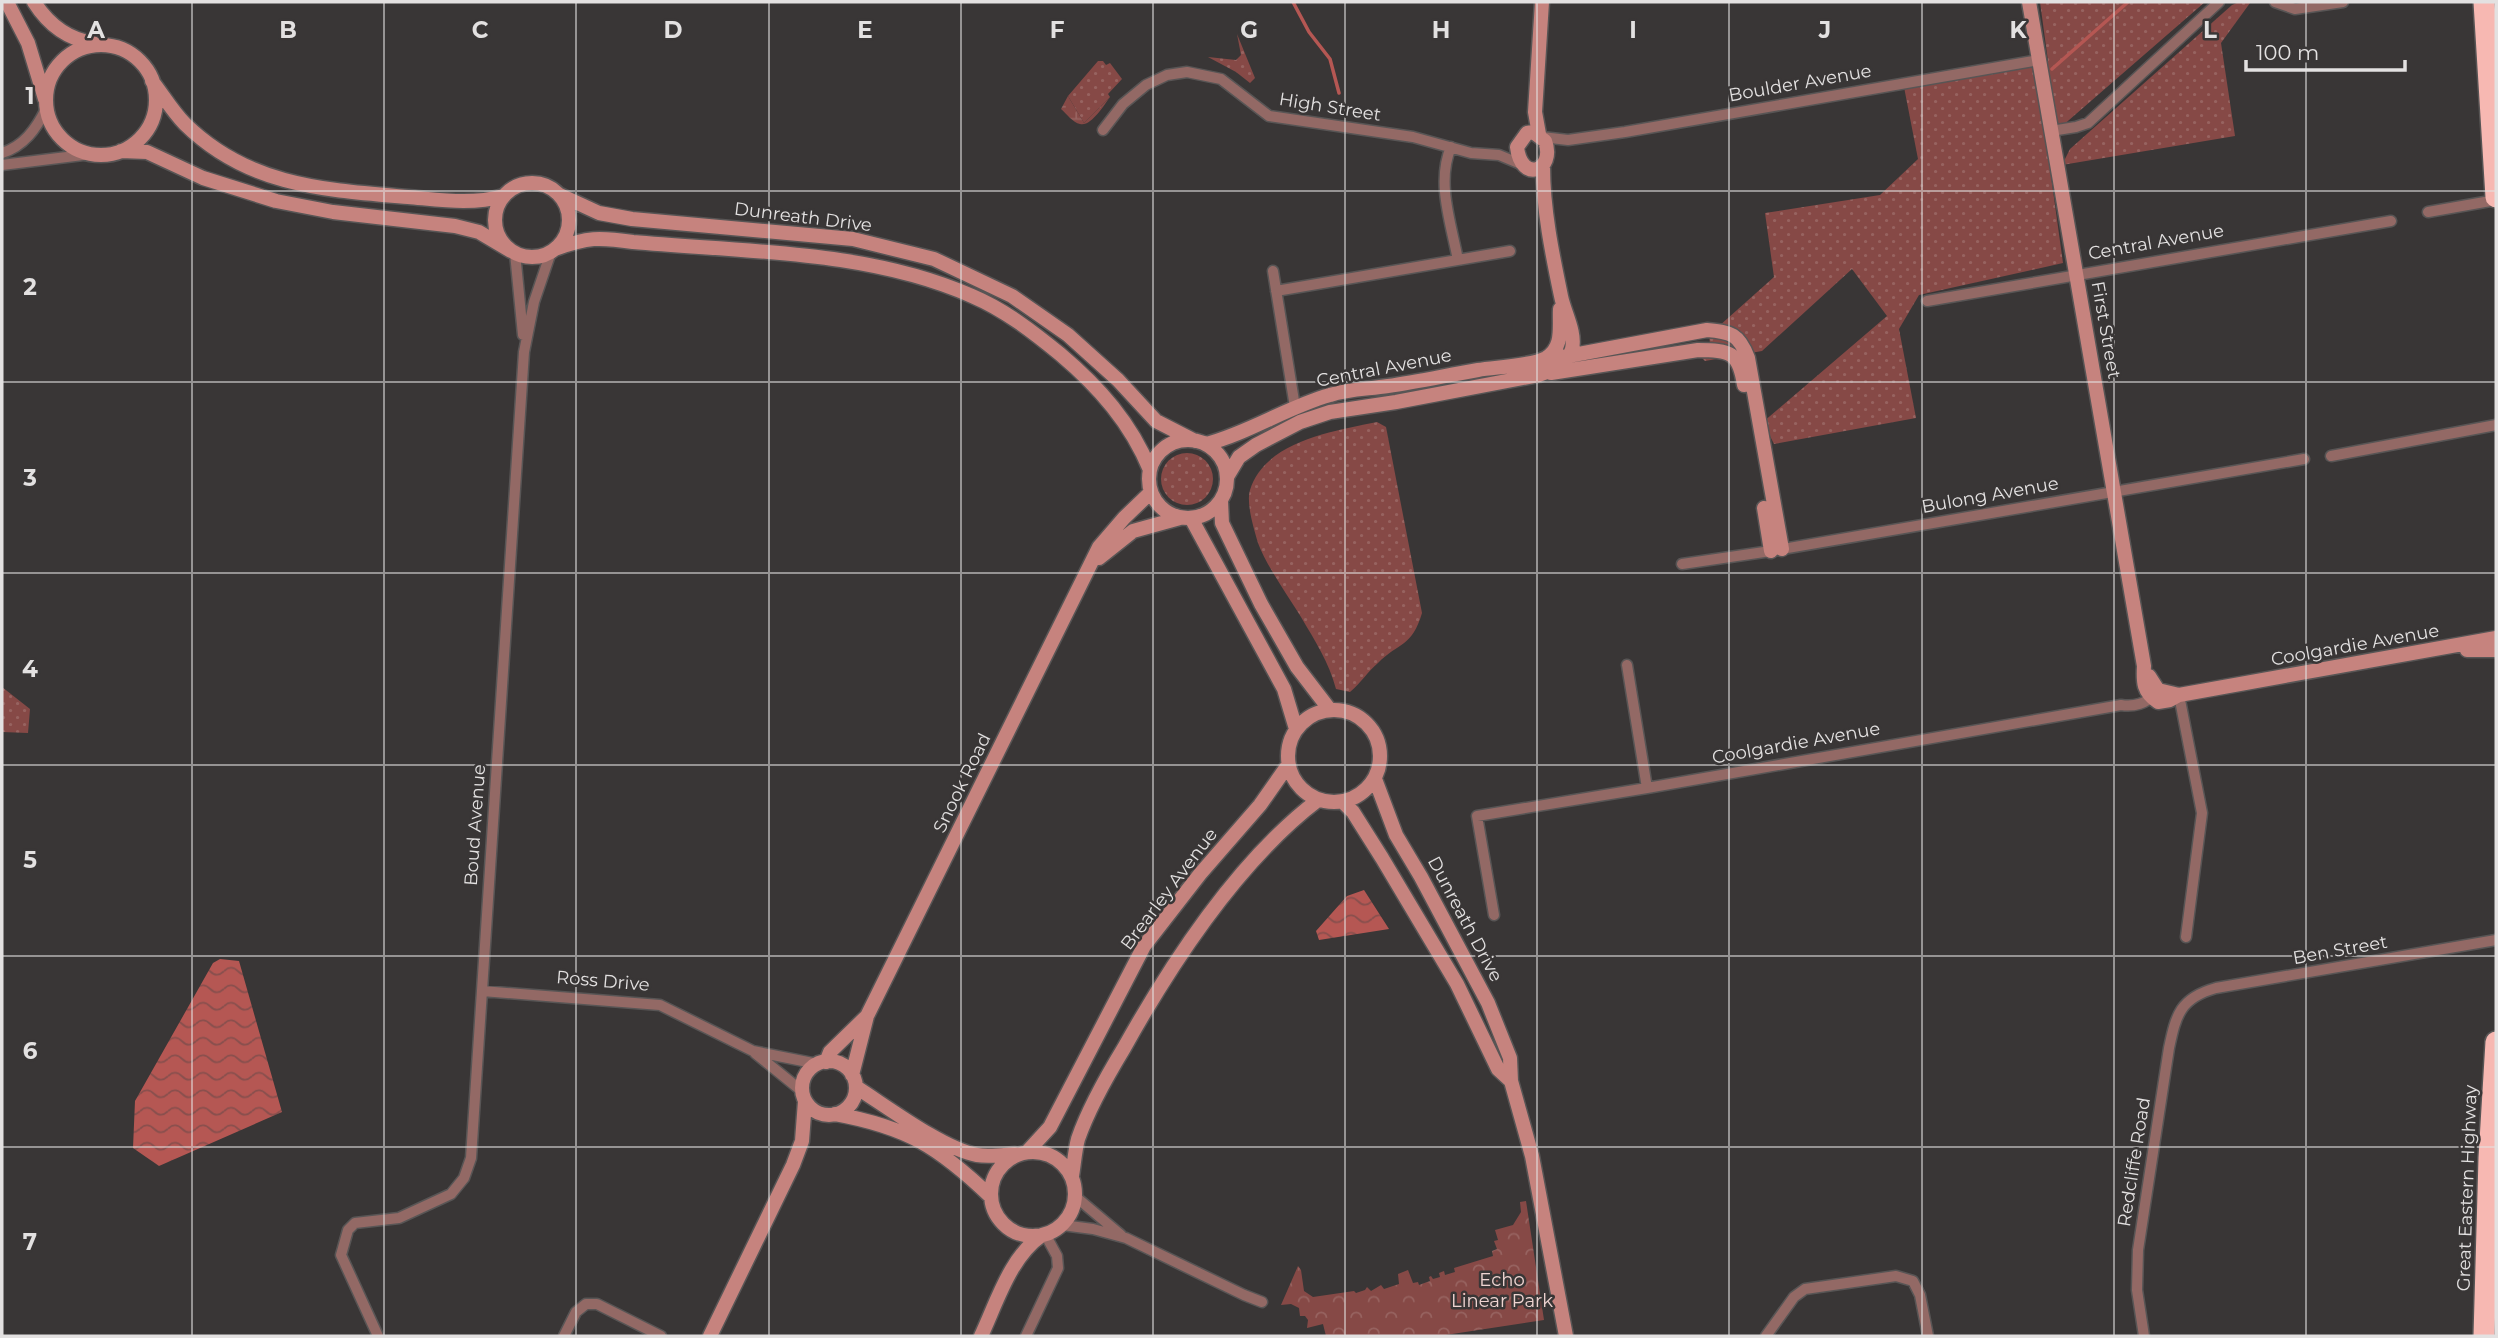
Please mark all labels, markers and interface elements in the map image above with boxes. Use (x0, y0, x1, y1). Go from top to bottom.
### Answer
text: A (86, 16, 105, 44)
text: B (279, 16, 297, 44)
text: C (472, 16, 489, 44)
text: D (664, 16, 683, 44)
text: E (857, 16, 873, 44)
text: F (1050, 16, 1065, 44)
text: G (1240, 16, 1258, 44)
text: H (1432, 16, 1450, 44)
text: I (1629, 16, 1637, 44)
text: J (1818, 16, 1831, 44)
text: K (2009, 16, 2027, 44)
text: L (2203, 16, 2217, 44)
scale bar (2246, 28, 2405, 72)
text: 100 m (2256, 40, 2319, 65)
street label: Boulder Avenue (1727, 60, 1873, 106)
text: 1 (25, 82, 35, 110)
street label: High Street (1277, 88, 1383, 126)
street label: Dunreath Drive (733, 198, 873, 236)
street label: Central Avenue (2086, 219, 2226, 265)
text: 2 (23, 273, 37, 301)
street label: First Street (2087, 280, 2125, 380)
street label: Central Avenue (1315, 344, 1454, 392)
text: 3 (22, 464, 37, 492)
street label: Bulong Avenue (1920, 472, 2060, 518)
street label: Coolgardie Avenue (2269, 619, 2441, 671)
text: 4 (22, 655, 38, 683)
street label: Coolgardie Avenue (1710, 717, 1882, 769)
street label: Snook Road (928, 729, 996, 837)
street label: Boud Avenue (460, 763, 490, 887)
street label: Brearley Avenue (1116, 824, 1222, 954)
text: 5 (23, 846, 37, 874)
street label: Dunreath Drive (1423, 853, 1507, 985)
street label: Ben Street (2291, 931, 2389, 969)
street label: Ross Drive (555, 966, 651, 996)
text: 6 (23, 1037, 38, 1065)
street label: Great Eastern Highway (2452, 1084, 2482, 1292)
street label: Redcliffe Road (2113, 1096, 2155, 1228)
text: 7 (23, 1228, 37, 1256)
park label: Echo Linear Park (1451, 1269, 1553, 1312)

